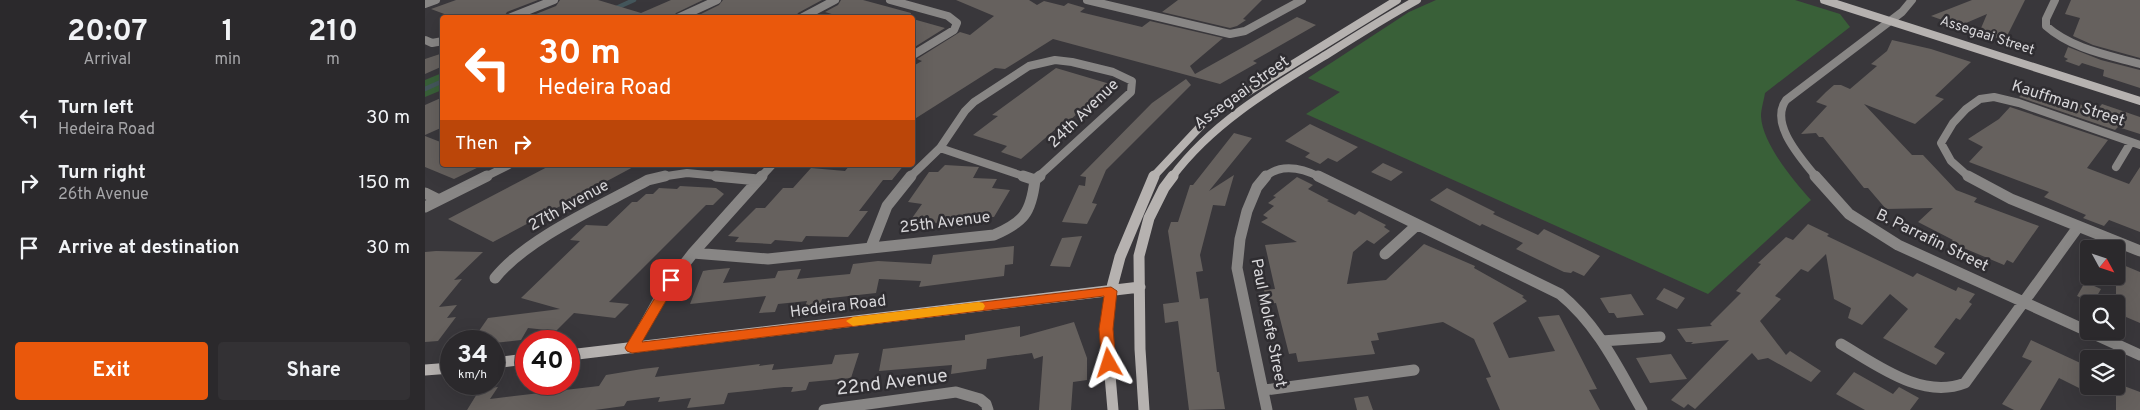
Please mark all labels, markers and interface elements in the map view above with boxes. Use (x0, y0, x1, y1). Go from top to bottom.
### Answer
street label: Assegaai Street (1938, 13, 2036, 59)
text: 20:07 (67, 14, 148, 51)
text: 1 (222, 14, 234, 51)
text: 210 (308, 14, 358, 51)
text: 30 m (538, 32, 621, 76)
icon: left (455, 35, 520, 100)
text: Arrival (83, 50, 131, 70)
text: min (214, 50, 241, 70)
text: m (326, 50, 340, 70)
street label: Assegaai Street (1191, 52, 1293, 134)
text: Hedeira Road (538, 75, 671, 102)
street label: 24th Avenue (1044, 75, 1124, 153)
street label: Kauffman Street (2009, 76, 2127, 132)
text: Turn left (58, 96, 134, 120)
icon: left (15, 104, 43, 132)
text: 30 m (366, 106, 410, 130)
text: Hedeira Road (58, 120, 155, 140)
icon: right (508, 130, 536, 158)
text: Then (455, 132, 498, 156)
text: Turn right (58, 161, 146, 185)
icon: right (15, 169, 43, 197)
text: 150 m (358, 171, 410, 195)
street label: 27th Avenue (525, 176, 613, 236)
text: 26th Avenue (58, 185, 149, 205)
street label: B. Parrafin Street (1872, 205, 1992, 277)
street label: 25th Avenue (899, 208, 991, 238)
icon: arrive (15, 234, 43, 262)
text: Arrive at destination (58, 236, 239, 260)
text: 30 m (366, 236, 410, 260)
north arrow (2080, 240, 2125, 285)
map controls (2080, 240, 2125, 395)
street label: Paul Molefe Street (1246, 257, 1290, 389)
pin (650, 259, 692, 301)
icon: arrive (657, 266, 685, 294)
street label: Hedeira Road (789, 291, 887, 323)
button: search (2080, 295, 2125, 340)
speed limit sign: 40 (515, 330, 580, 395)
position arrow (1082, 336, 1134, 388)
text: 34 (457, 340, 488, 372)
button: Exit (15, 342, 208, 400)
button: Share (218, 342, 410, 400)
button: layers (2080, 350, 2125, 395)
street label: 22nd Avenue (835, 364, 949, 402)
text: km/h (458, 367, 487, 383)

